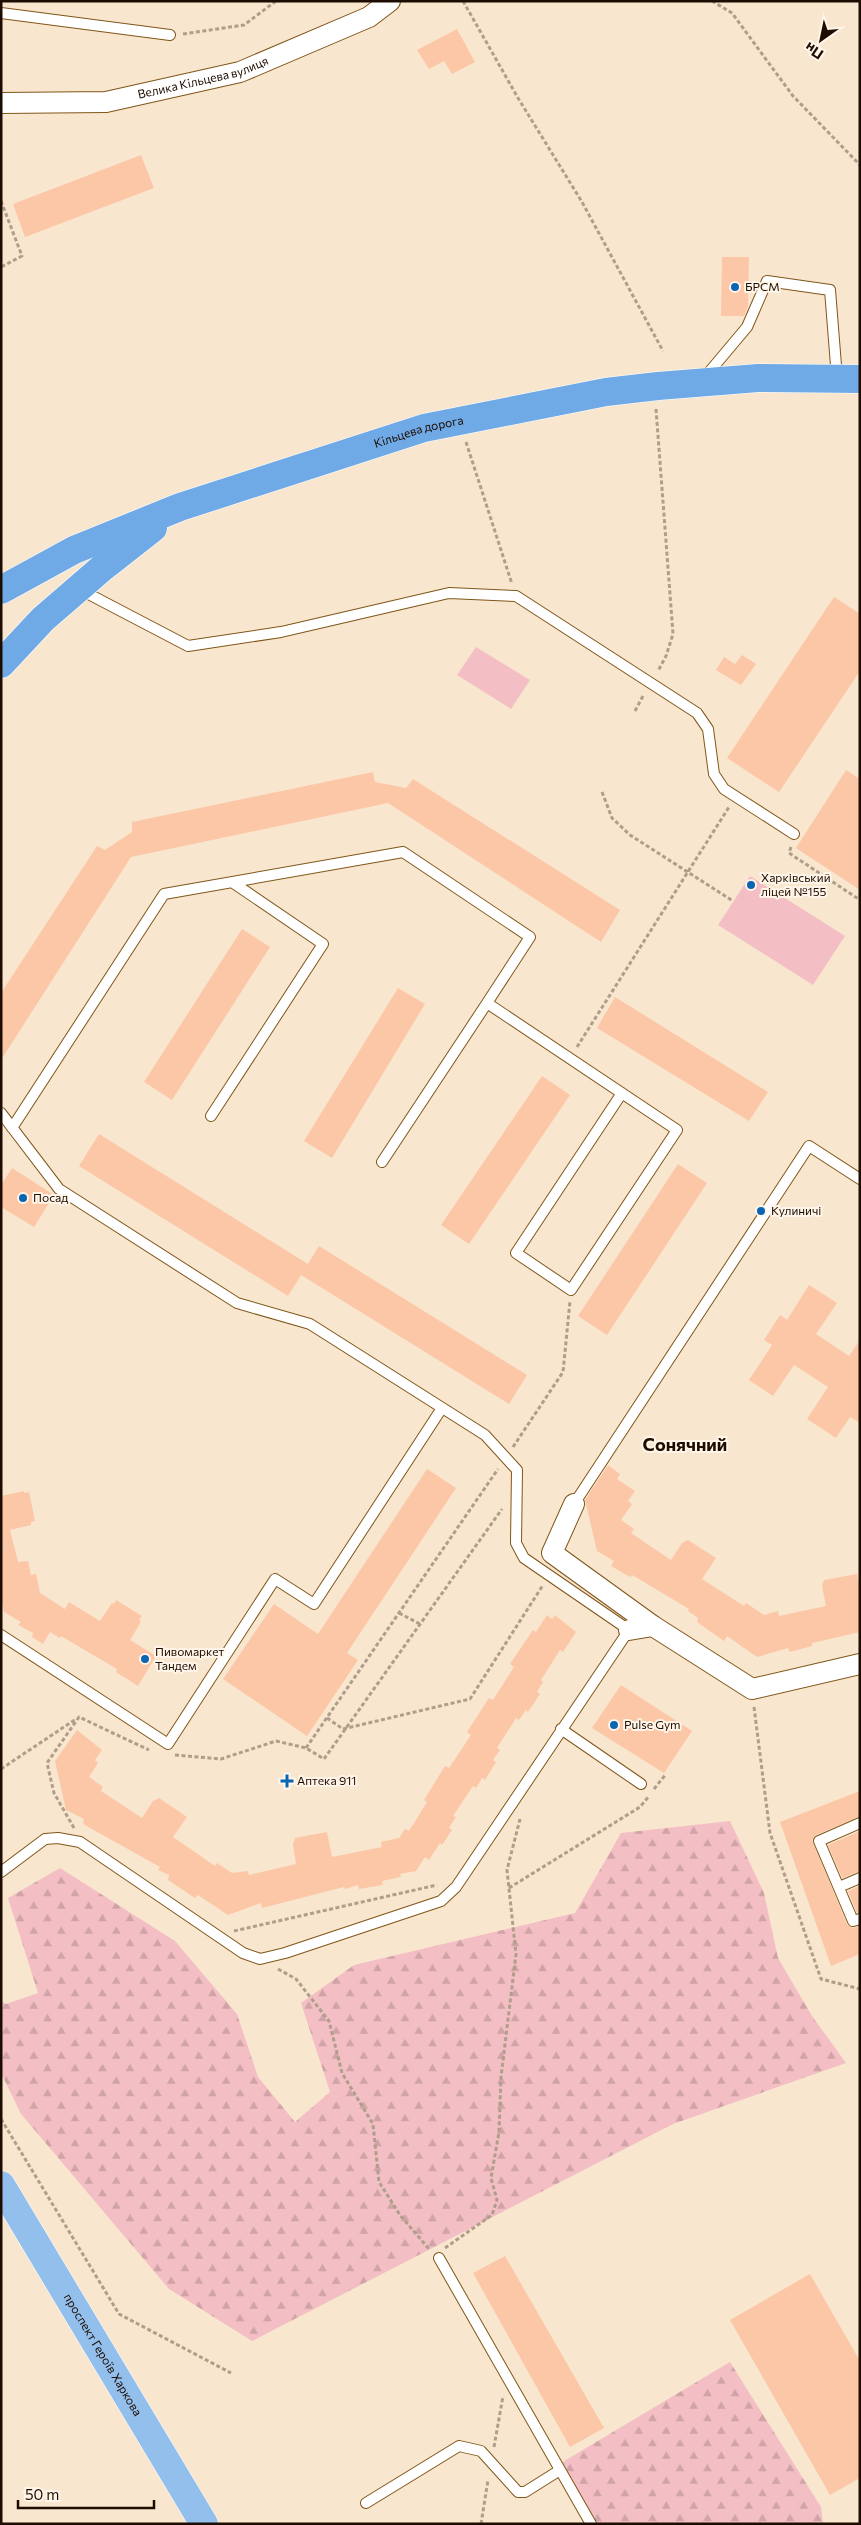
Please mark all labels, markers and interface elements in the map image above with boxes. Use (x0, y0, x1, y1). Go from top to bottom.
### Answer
north arrow (796, 15, 846, 65)
text: Пн (801, 39, 826, 64)
street label: Велика Кільцева вулиця (136, 53, 270, 101)
place label: БРСМ (745, 279, 780, 293)
marker: БРСМ (729, 281, 741, 293)
street label: Кільцева дорога (372, 412, 465, 450)
place label: Харківський ліцей №155 (761, 870, 831, 898)
marker: Харківський ліцей №155 (745, 879, 757, 891)
place label: Посад (33, 1190, 68, 1204)
marker: Посад (17, 1192, 29, 1204)
place label: Кулиничі (771, 1203, 821, 1217)
marker: Кулиничі (755, 1205, 767, 1217)
district label: Сонячний (643, 1433, 727, 1455)
place label: Пивомаркет Тандем (155, 1644, 225, 1672)
marker: Пивомаркет Тандем (139, 1653, 151, 1665)
place label: Pulse Gym (624, 1717, 681, 1731)
marker: Pulse Gym (608, 1719, 620, 1731)
place label: Аптека 911 (297, 1773, 357, 1787)
marker: Аптека 911 (281, 1775, 293, 1787)
street label: проспект Героїв Харкова (62, 2291, 146, 2418)
scale bar (18, 2478, 154, 2510)
text: 50 m (25, 2485, 59, 2503)

